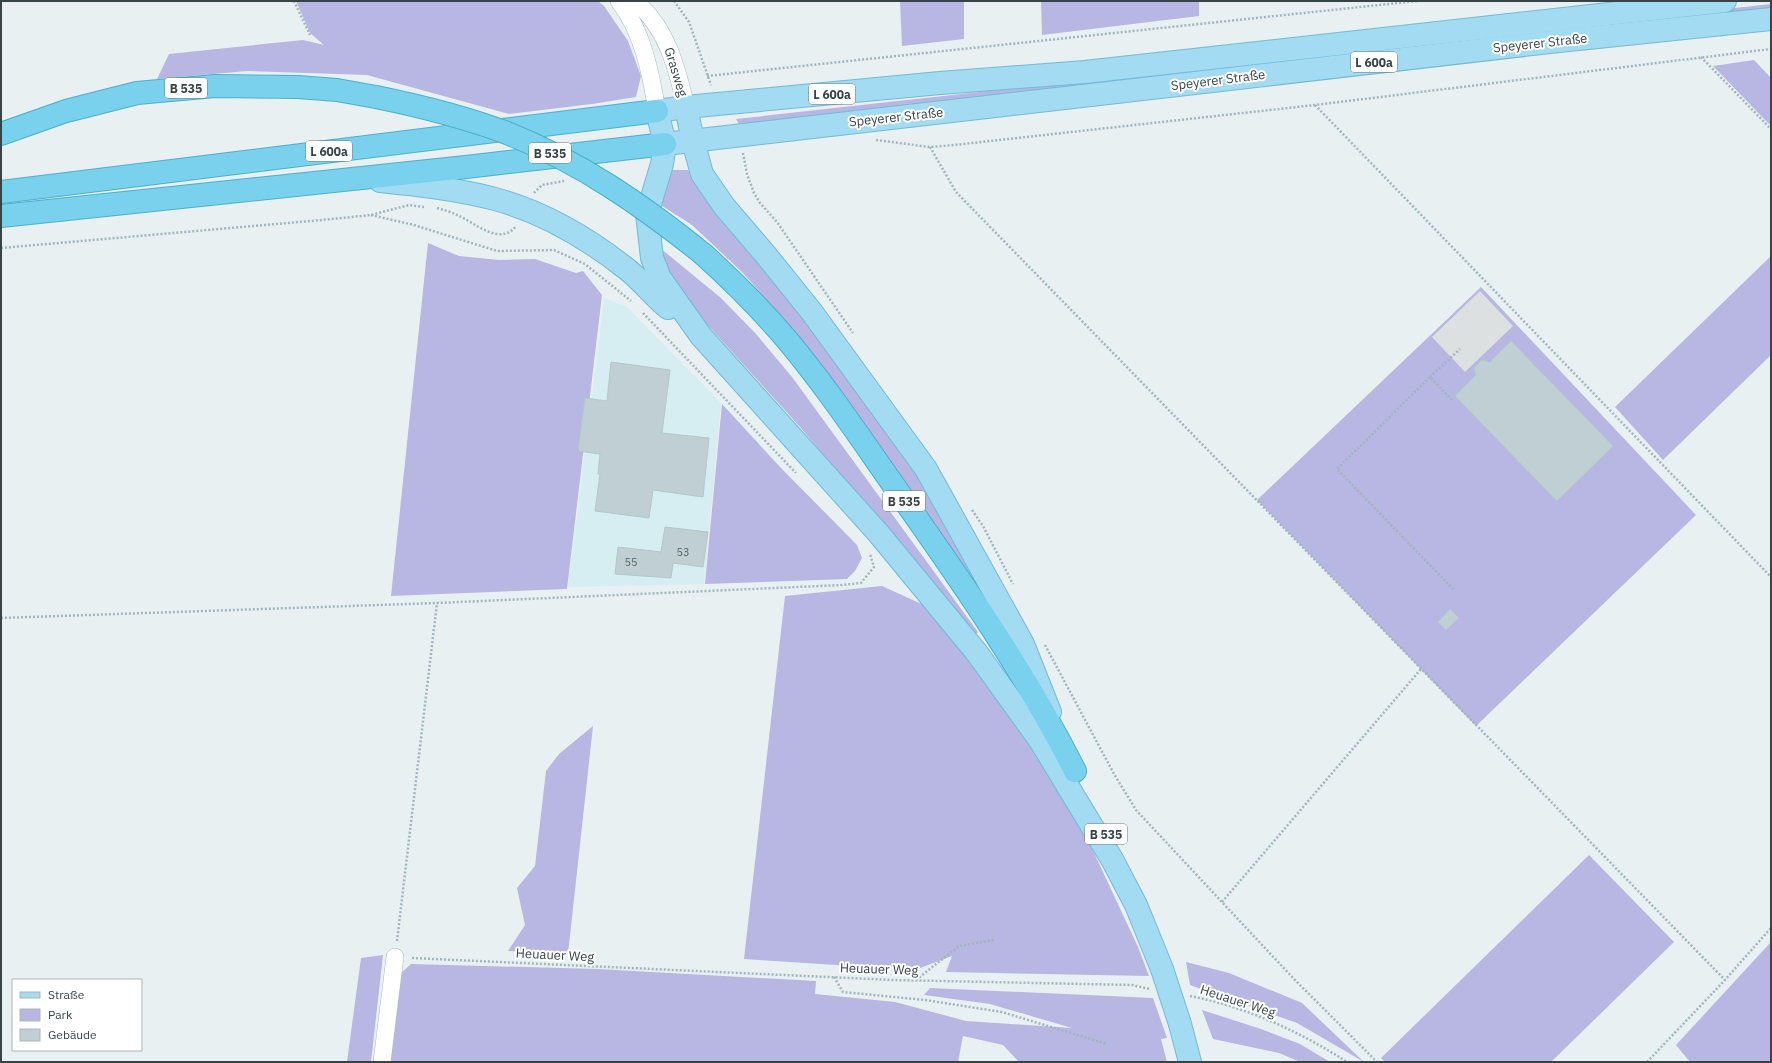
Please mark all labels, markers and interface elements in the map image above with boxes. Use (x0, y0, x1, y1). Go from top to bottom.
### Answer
street label: Speyerer Straße (1492, 30, 1588, 56)
street label: Grasweg (660, 45, 692, 99)
road number: L 600a (1351, 52, 1397, 72)
street label: Speyerer Straße (1170, 66, 1266, 94)
road number: B 535 (165, 78, 207, 98)
road number: L 600a (809, 84, 855, 104)
street label: Speyerer Straße (848, 104, 944, 130)
road number: L 600a (306, 141, 352, 161)
road number: B 535 (529, 143, 571, 163)
road number: B 535 (883, 491, 925, 511)
house number: 53 (676, 545, 690, 559)
house number: 55 (624, 555, 638, 569)
road number: B 535 (1085, 824, 1127, 844)
street label: Heuauer Weg (515, 944, 595, 966)
street label: Heuauer Weg (840, 959, 919, 979)
legend (12, 979, 142, 1051)
street label: Heuauer Weg (1198, 981, 1278, 1021)
text: Straße (48, 987, 85, 1002)
text: Park (48, 1007, 73, 1022)
text: Gebäude (48, 1027, 97, 1042)

